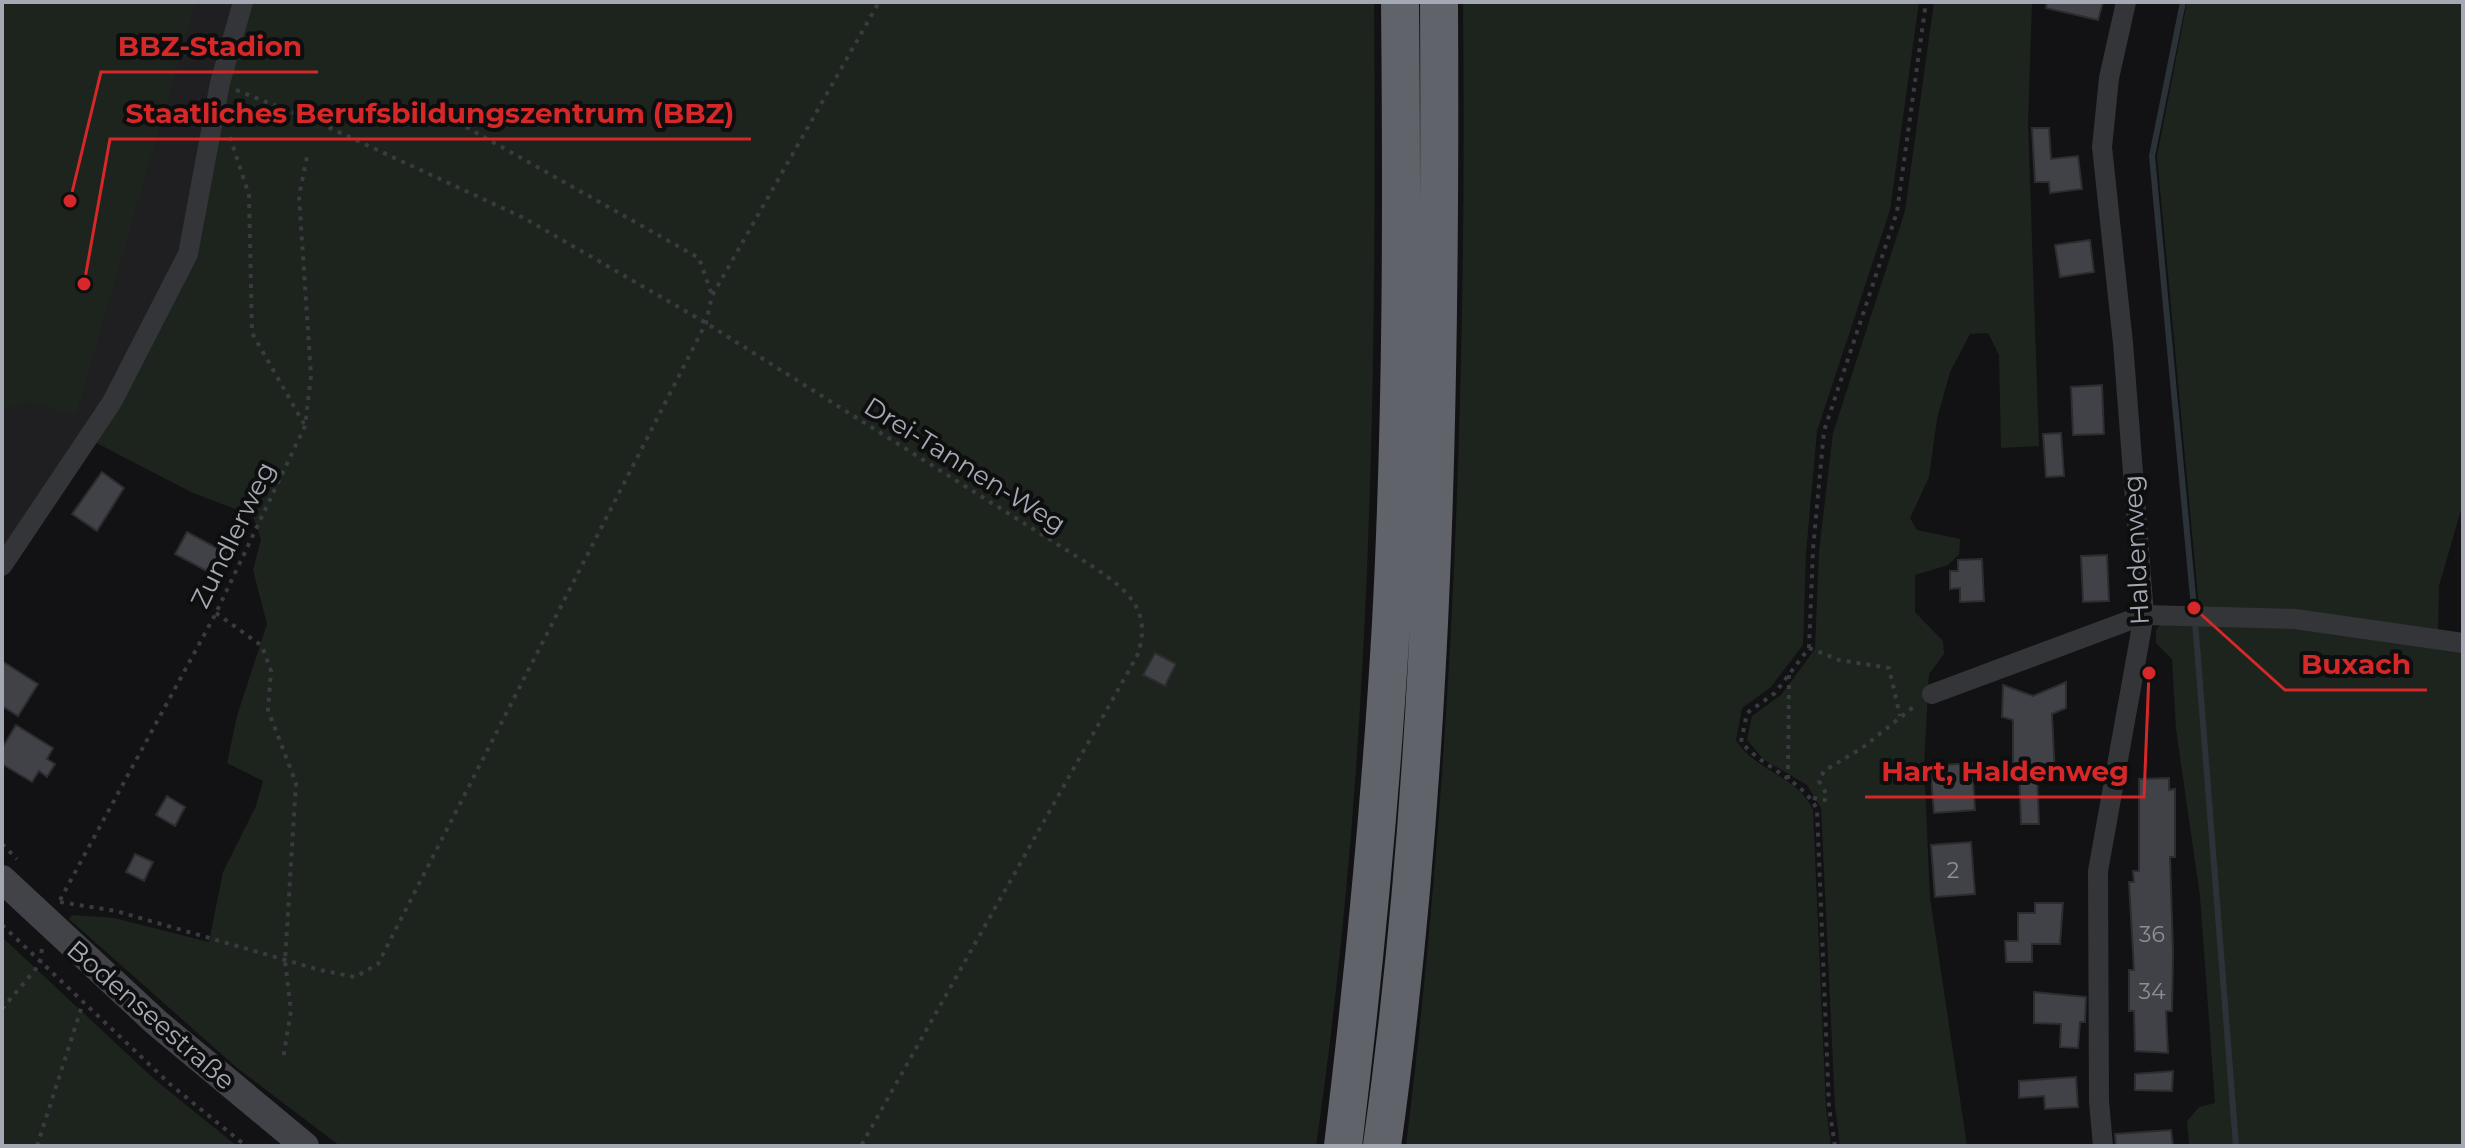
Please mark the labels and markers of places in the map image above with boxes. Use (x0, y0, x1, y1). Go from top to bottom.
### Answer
callout: BBZ-Stadion (101, 20, 318, 72)
callout: Staatliches Berufsbildungszentrum (BBZ) (110, 87, 751, 139)
callout: Buxach (2285, 638, 2427, 690)
callout: Hart, Haldenweg (1865, 745, 2144, 797)

